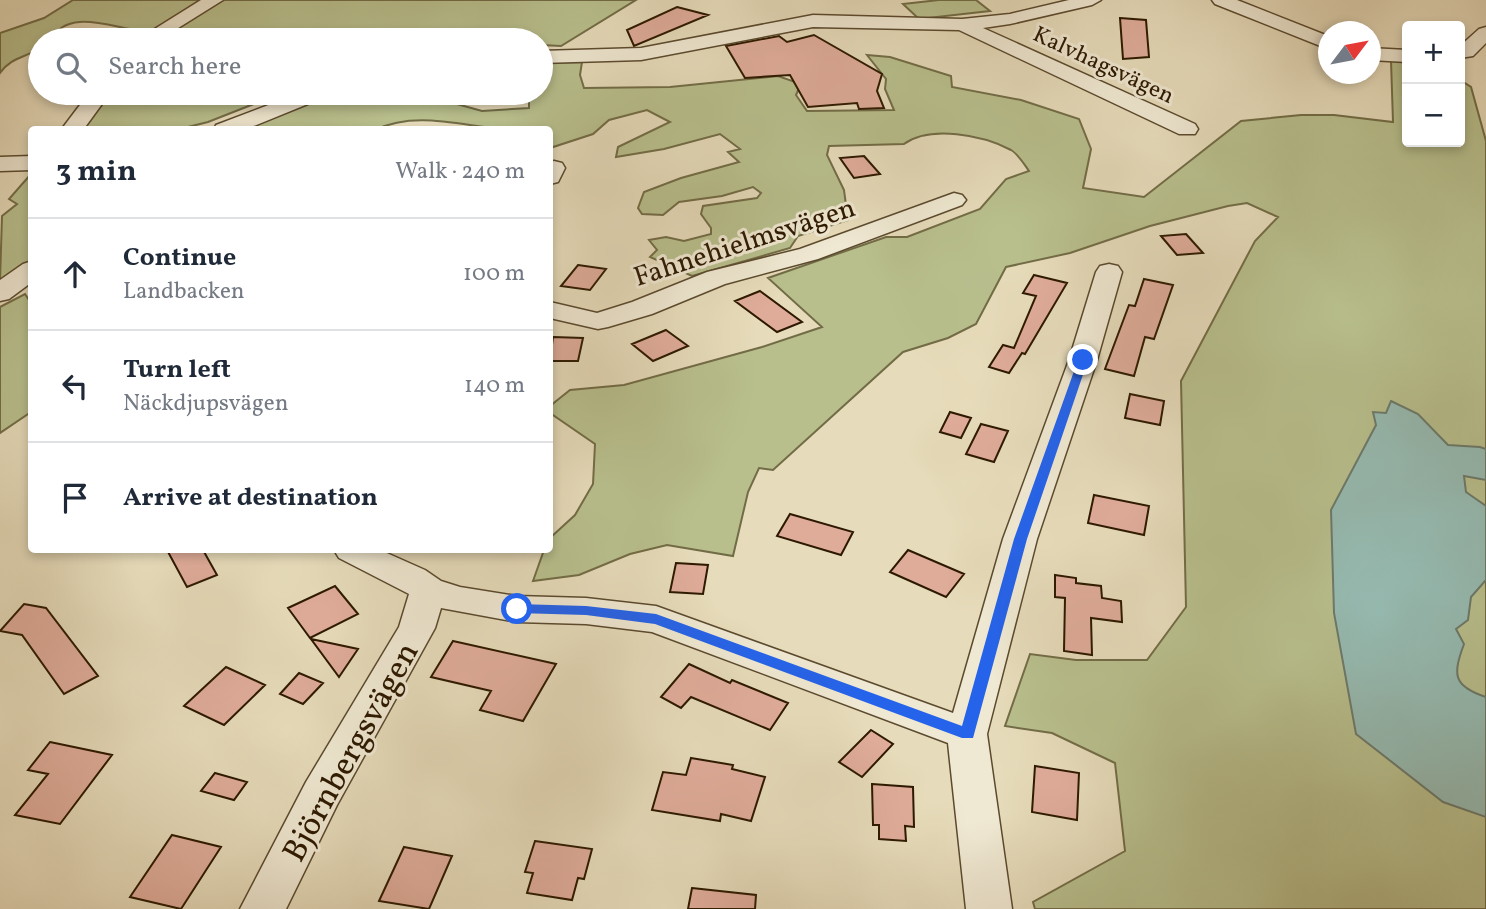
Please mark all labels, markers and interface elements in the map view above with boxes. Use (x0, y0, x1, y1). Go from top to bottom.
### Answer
street label: Kalvhagsvägen (1027, 19, 1179, 113)
north arrow (1318, 21, 1381, 84)
map controls (1402, 21, 1465, 147)
button: + (1402, 21, 1465, 84)
search box (28, 28, 553, 105)
icon: search (52, 48, 90, 86)
text: Search here (108, 49, 241, 85)
button: − (1402, 84, 1465, 147)
text: 3 min (56, 151, 137, 193)
text: Walk · 240 m (395, 156, 525, 188)
street label: Fahnehielmsvägen (629, 189, 861, 298)
text: Continue (123, 240, 236, 276)
icon: ahead (56, 255, 94, 293)
text: 100 m (463, 258, 525, 290)
text: Landbacken (123, 276, 245, 308)
route end (1067, 344, 1098, 375)
text: Turn left (123, 352, 231, 388)
icon: left (56, 367, 94, 405)
text: 140 m (464, 370, 525, 402)
text: Näckdjupsvägen (123, 388, 288, 420)
icon: arrive (56, 479, 94, 517)
text: Arrive at destination (123, 480, 378, 516)
route start (501, 593, 532, 624)
street label: Björnbergsvägen (273, 635, 432, 871)

